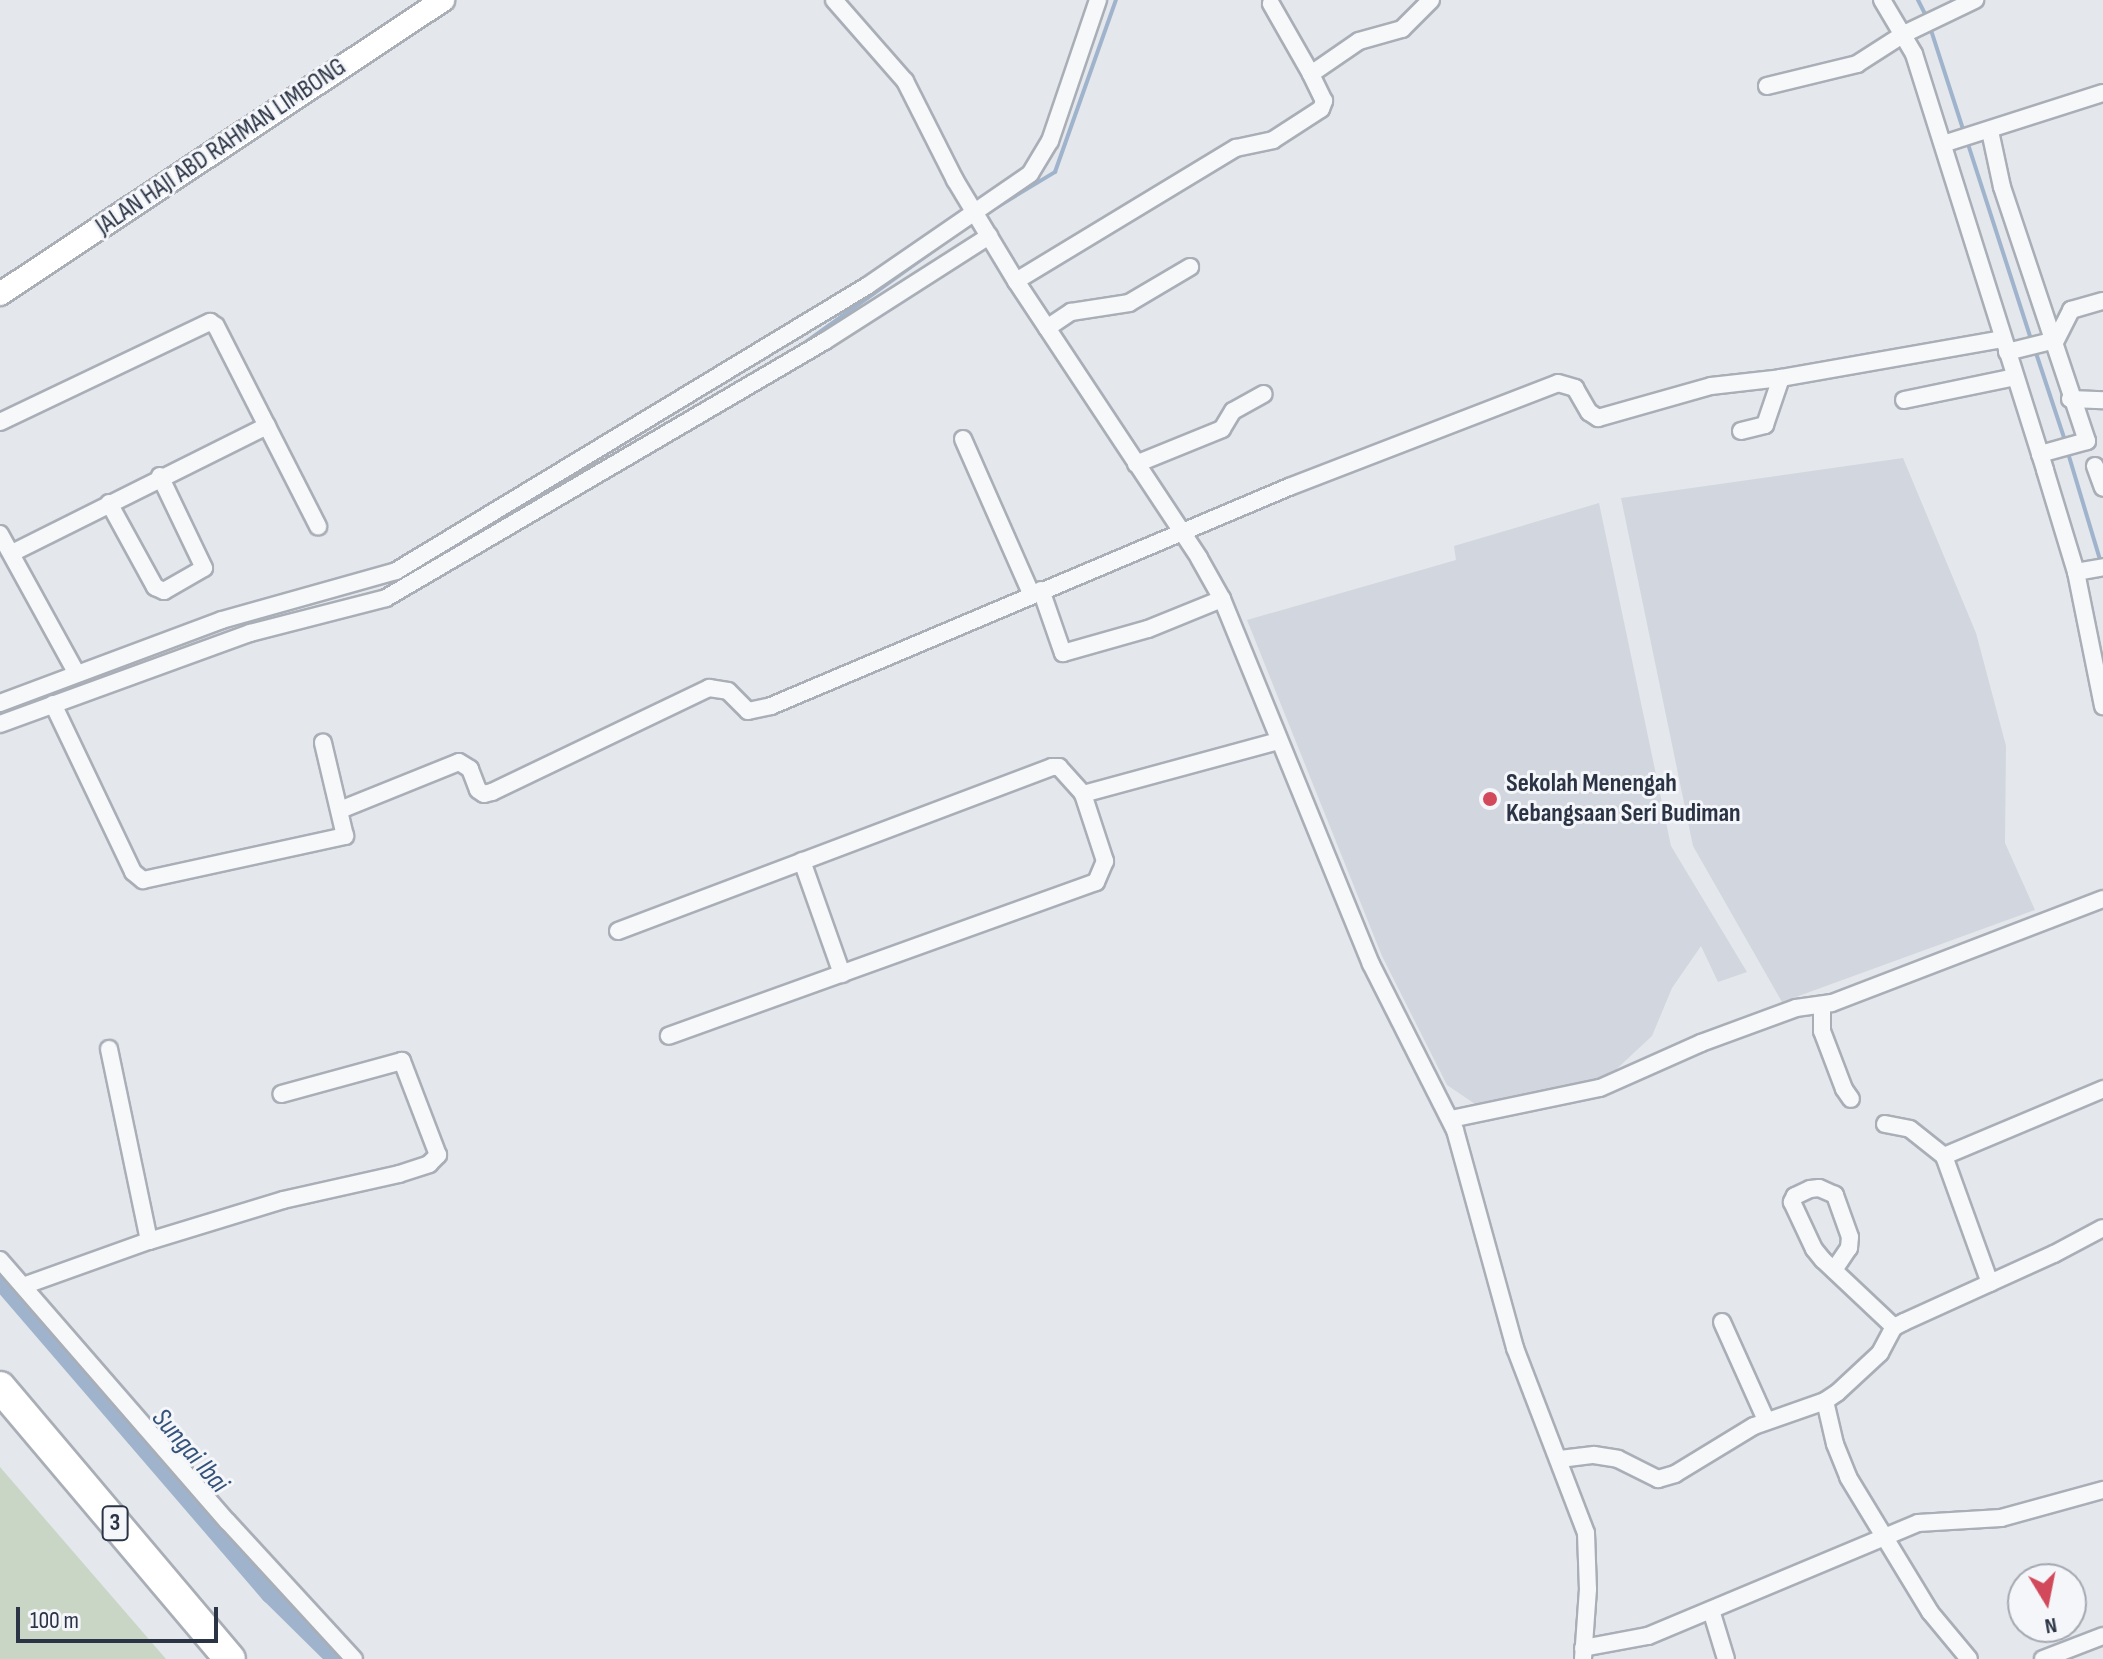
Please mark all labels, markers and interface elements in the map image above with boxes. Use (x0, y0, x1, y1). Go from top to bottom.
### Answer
street label: JALAN HAJI ABD RAHMAN LIMBONG (90, 52, 352, 242)
place label: Sekolah Menengah Kebangsaan Seri Budiman (1506, 768, 1741, 830)
marker: Sekolah Menengah Kebangsaan Seri Budiman (1481, 790, 1499, 808)
water label: Sungai Ibai (144, 1402, 236, 1500)
road number: 3 (101, 1503, 129, 1543)
north arrow (2007, 1563, 2087, 1643)
scale bar (20, 1591, 222, 1641)
text: 100 m (30, 1606, 79, 1635)
text: N (2043, 1611, 2059, 1639)

